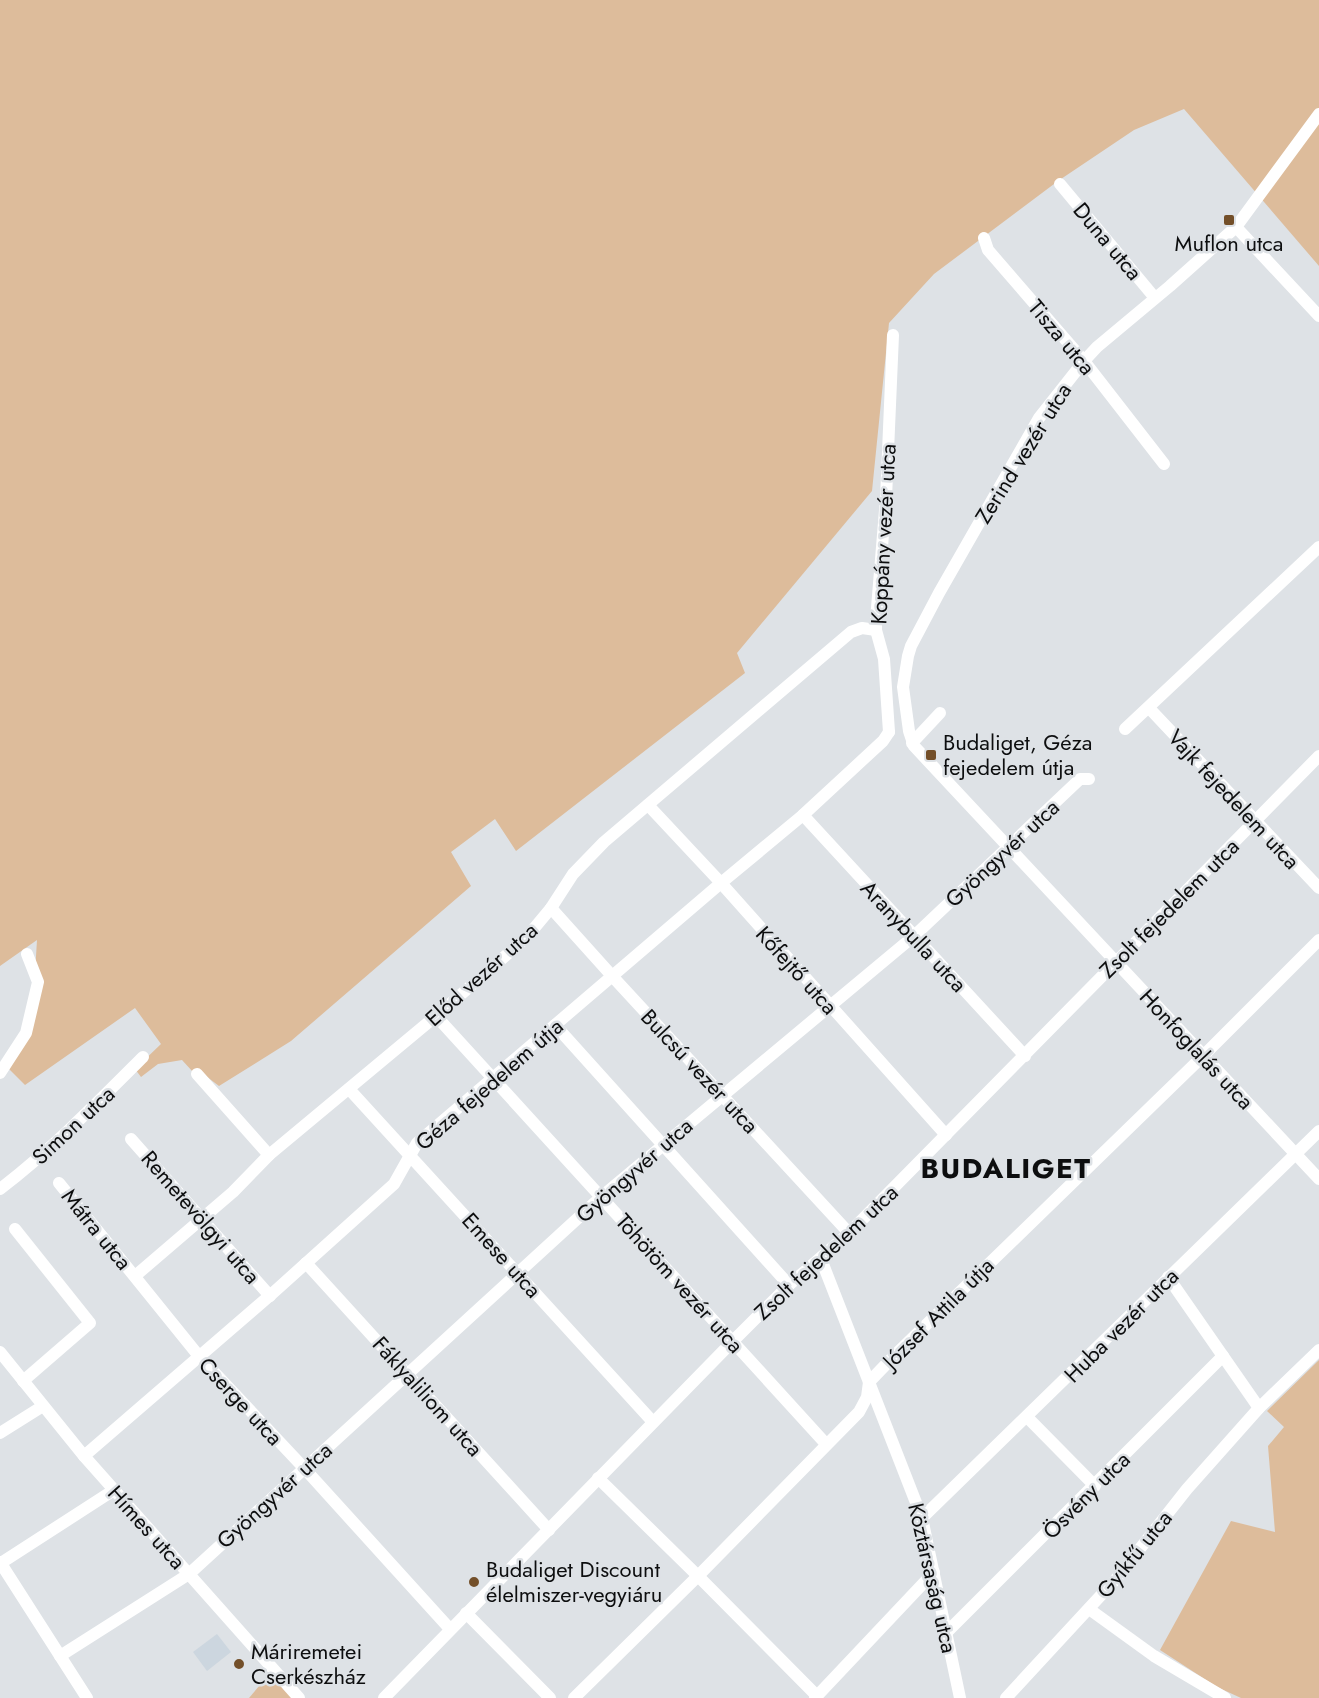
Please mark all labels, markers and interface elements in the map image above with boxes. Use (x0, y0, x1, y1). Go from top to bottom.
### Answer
street label: Duna utca (1066, 195, 1150, 287)
marker: Muflon utca (1222, 213, 1236, 227)
place label: Muflon utca (1175, 227, 1283, 259)
street label: Tisza utca (1021, 292, 1103, 382)
street label: Zerind vezér utca (967, 377, 1079, 529)
street label: Koppány vezér utca (862, 443, 904, 625)
street label: Vajk fejedelem utca (1161, 722, 1307, 876)
place label: Budaliget, Géza fejedelem útja (943, 726, 1092, 783)
marker: Budaliget, Géza fejedelem útja (924, 748, 938, 762)
street label: Gyöngyvér utca (938, 792, 1066, 914)
street label: Zsolt fejedelem utca (1092, 831, 1246, 985)
street label: Aranybulla utca (854, 873, 974, 999)
street label: Előd vezér utca (418, 915, 544, 1033)
street label: Kőfejtő utca (749, 919, 845, 1021)
street label: Honfoglalás utca (1132, 981, 1262, 1117)
street label: Bulcsú vezér utca (634, 1002, 766, 1140)
street label: Géza fejedelem útja (408, 1011, 570, 1157)
street label: Simon utca (24, 1078, 122, 1172)
street label: Gyöngyvér utca (568, 1110, 700, 1230)
street label: Remetevölgyi utca (134, 1143, 268, 1291)
district label: BUDALIGET (920, 1148, 1092, 1189)
street label: Zsolt fejedelem utca (747, 1177, 905, 1327)
street label: Mátra utca (54, 1181, 140, 1277)
street label: Emese utca (455, 1205, 549, 1305)
street label: Töhötöm vezér utca (608, 1206, 752, 1360)
street label: József Attila útja (873, 1250, 1001, 1378)
street label: Huba vezér utca (1056, 1260, 1186, 1390)
street label: Fáklyaliliom utca (365, 1329, 491, 1463)
street label: Cserge utca (191, 1350, 291, 1452)
street label: Gyöngyvér utca (209, 1434, 339, 1556)
street label: Ösvény utca (1035, 1444, 1137, 1546)
street label: Hímes utca (101, 1478, 193, 1576)
street label: Köztársaság utca (900, 1500, 966, 1656)
street label: Gyíkfű utca (1089, 1503, 1179, 1605)
place label: Budaliget Discount élelmiszer-vegyiáru (486, 1553, 662, 1610)
marker: Budaliget Discount élelmiszer-vegyiáru (467, 1575, 481, 1589)
place label: Máriremetei Cserkészház (251, 1635, 366, 1692)
marker: Máriremetei Cserkészház (232, 1657, 246, 1671)

